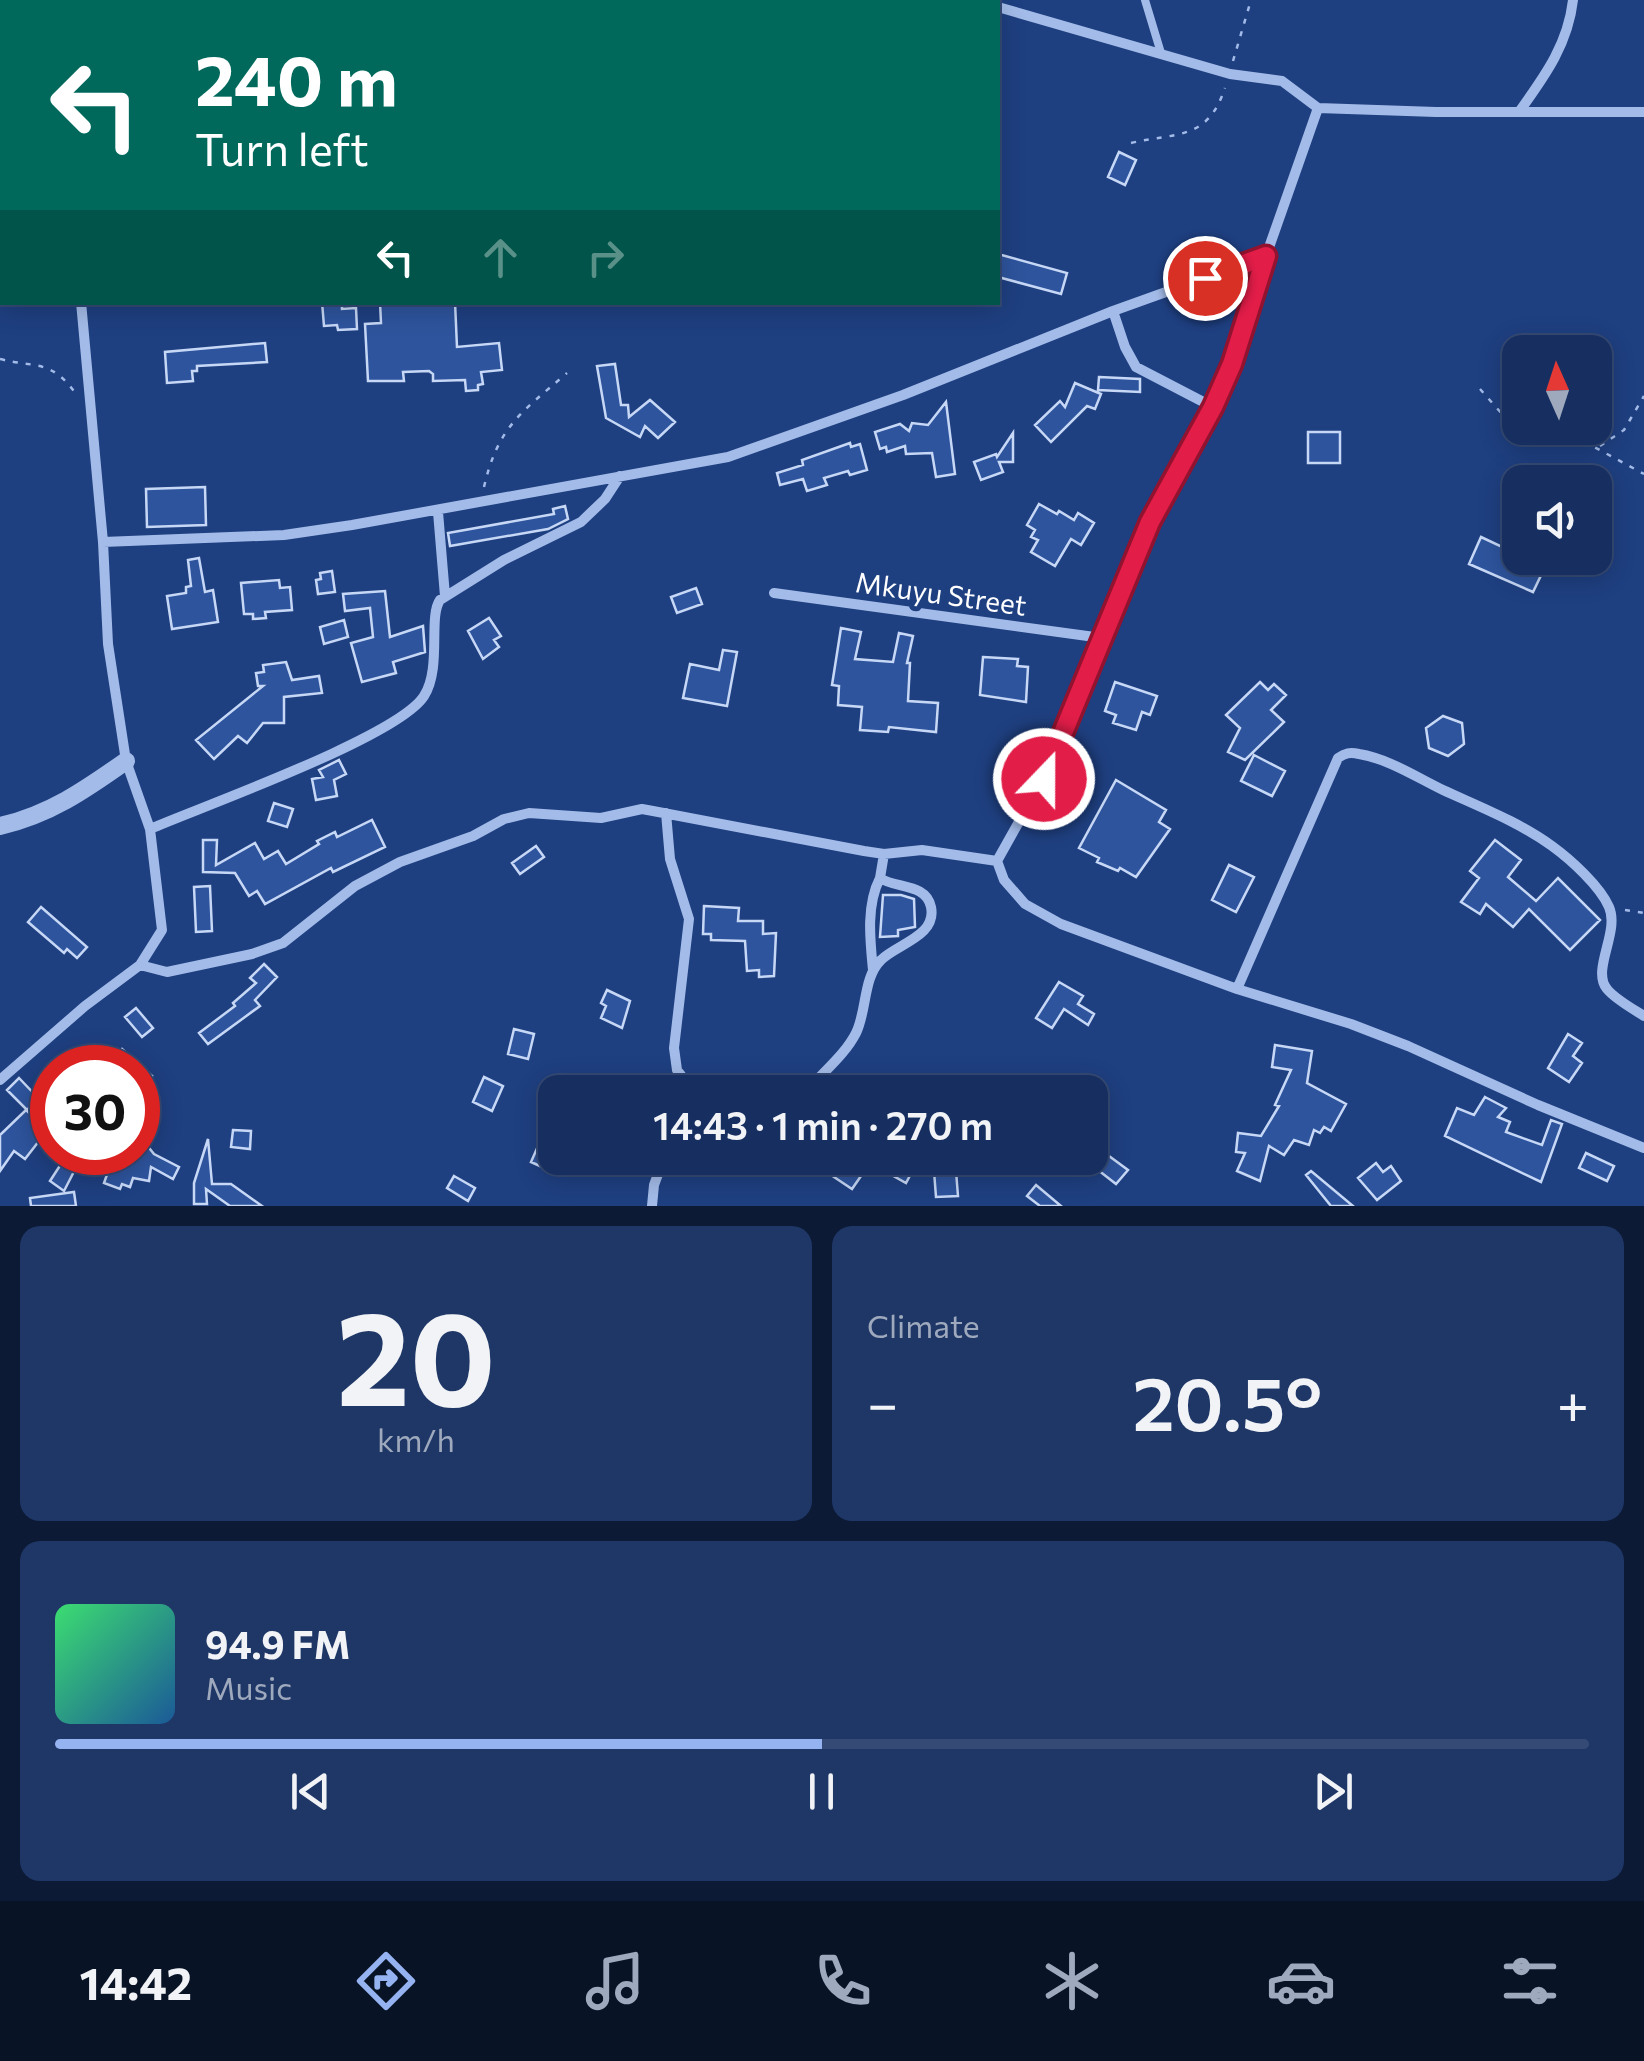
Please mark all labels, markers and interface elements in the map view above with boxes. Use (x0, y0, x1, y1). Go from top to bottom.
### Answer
text: 240 m (195, 35, 398, 120)
icon: left (30, 40, 160, 170)
text: Turn left (195, 120, 369, 175)
icon: left (368, 230, 423, 285)
icon: ahead (473, 230, 528, 285)
icon: right (578, 230, 633, 285)
pin (1163, 236, 1248, 321)
icon: arrive (1178, 251, 1233, 306)
north arrow (1502, 335, 1612, 445)
map controls (1502, 335, 1612, 575)
button: sound (1502, 465, 1612, 575)
street label: Mkuyu Street (853, 564, 1029, 622)
position arrow (992, 727, 1096, 831)
speed limit sign: 30 (30, 1045, 160, 1175)
text: 14:43 · 1 min · 270 m (653, 1101, 993, 1148)
text: 20 (336, 1274, 496, 1433)
text: Climate (867, 1305, 980, 1345)
text: 20.5° (1132, 1355, 1322, 1446)
text: − (867, 1368, 898, 1435)
text: + (1557, 1368, 1589, 1435)
text: km/h (377, 1419, 455, 1459)
text: 94.9 FM (205, 1620, 350, 1667)
text: Music (205, 1667, 292, 1707)
icon: previous (283, 1764, 338, 1819)
icon: pause (794, 1764, 849, 1819)
icon: next (1306, 1764, 1361, 1819)
icon: directions (351, 1946, 421, 2016)
icon: music (580, 1946, 650, 2016)
icon: phone (808, 1946, 878, 2016)
icon: climate (1037, 1946, 1107, 2016)
icon: car (1266, 1946, 1336, 2016)
icon: filters (1495, 1946, 1565, 2016)
text: 14:42 (79, 1954, 192, 2009)

